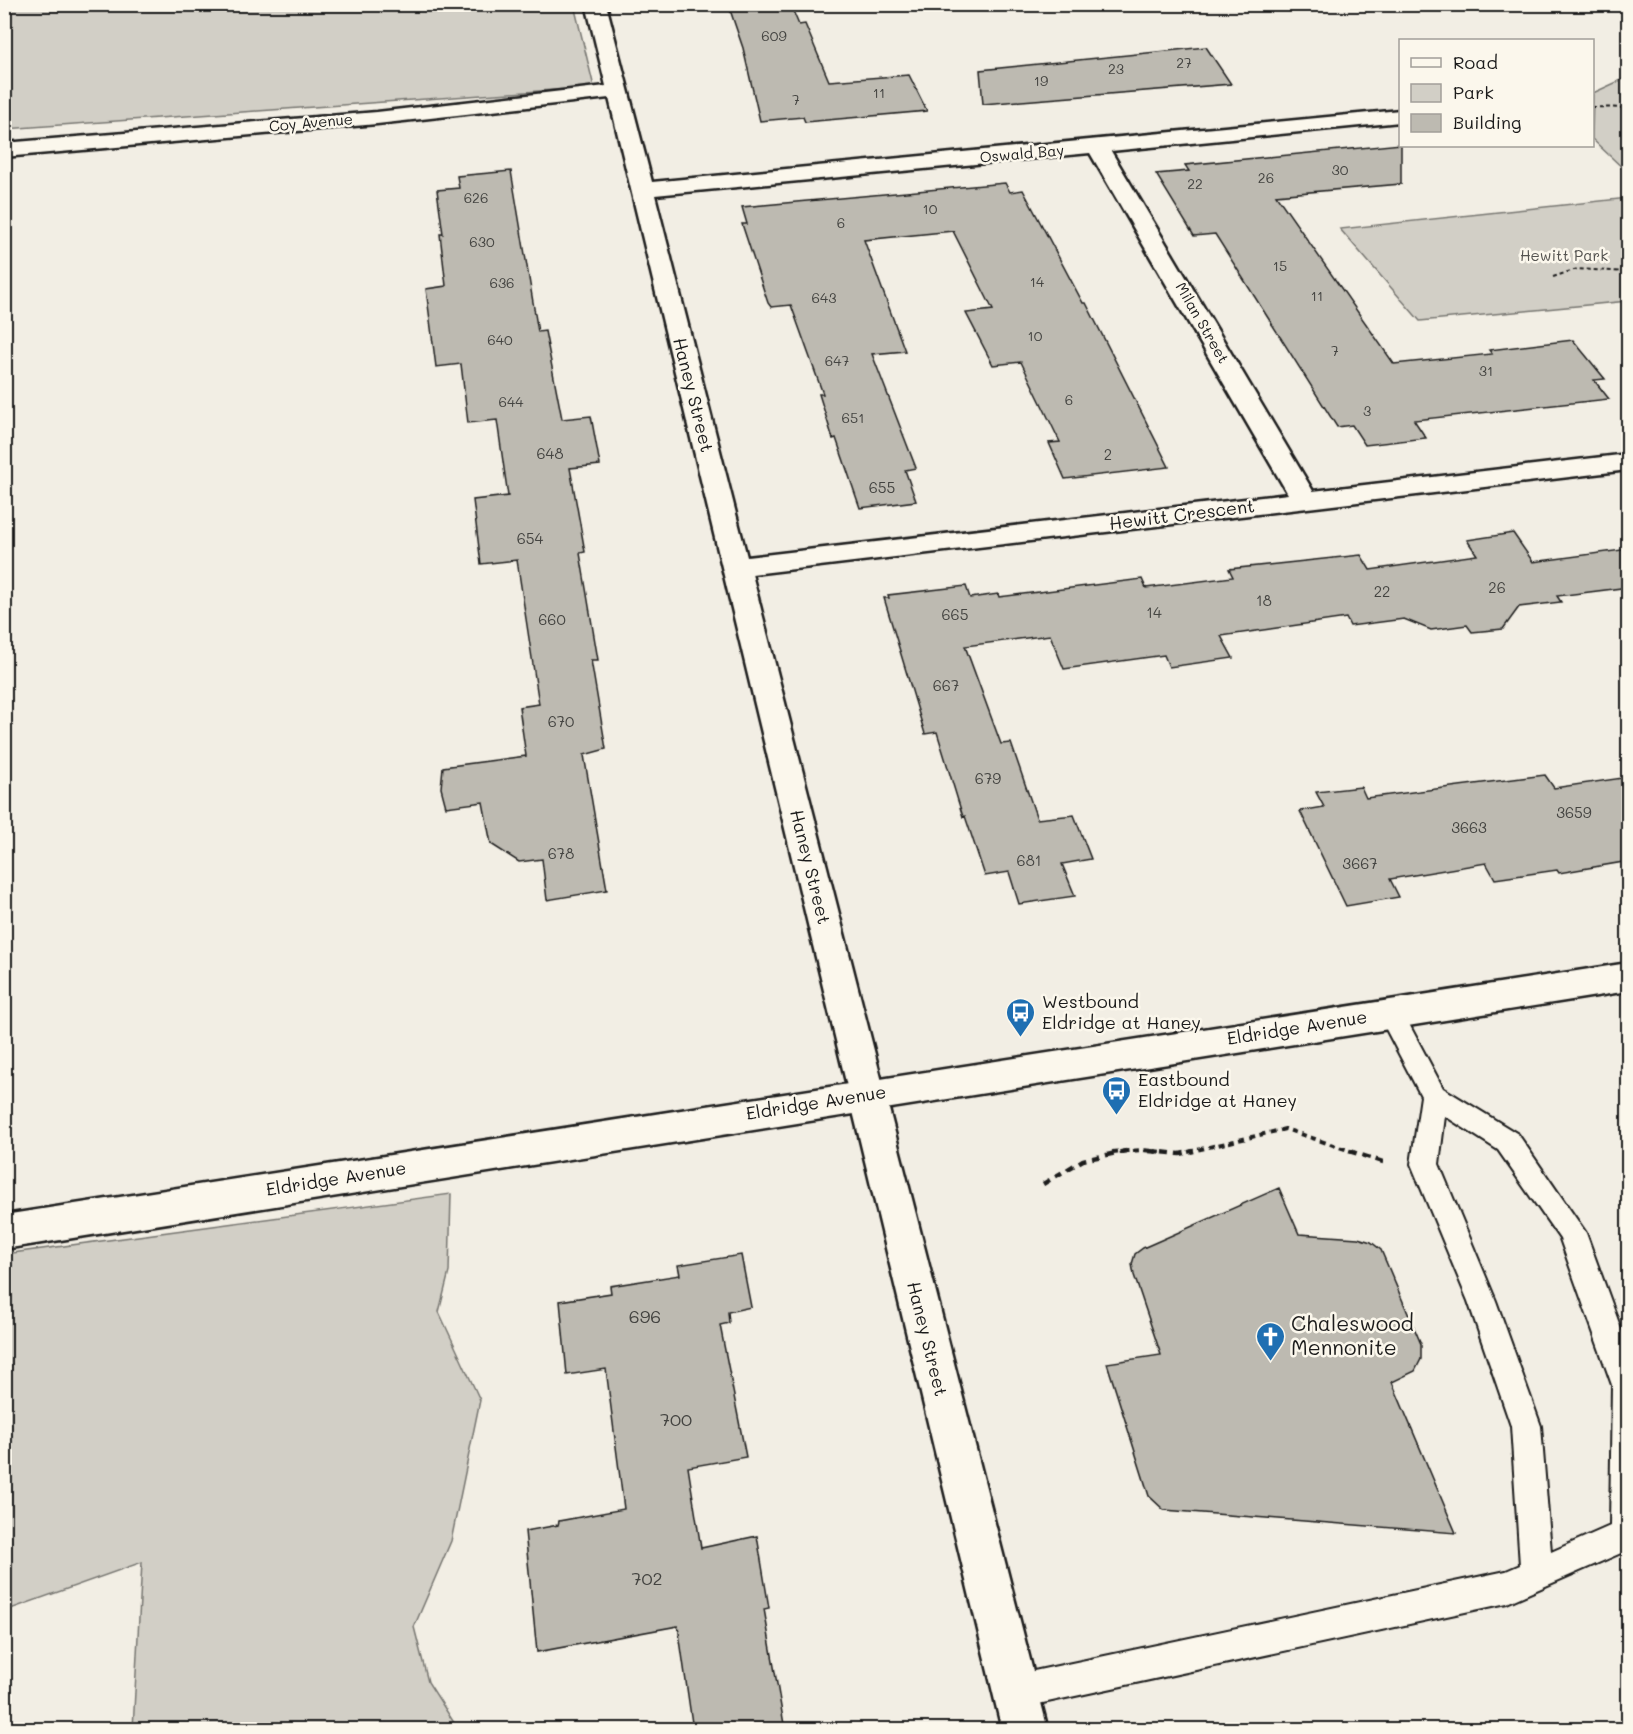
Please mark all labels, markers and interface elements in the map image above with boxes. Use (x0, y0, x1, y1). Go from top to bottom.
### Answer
house number: 609 (761, 26, 787, 45)
legend (1399, 39, 1594, 147)
text: Road (1453, 50, 1498, 74)
house number: 27 (1176, 53, 1192, 72)
house number: 23 (1108, 59, 1124, 78)
house number: 19 (1034, 71, 1048, 90)
text: Park (1453, 80, 1494, 104)
house number: 11 (873, 83, 885, 102)
house number: 7 (792, 90, 800, 109)
street label: Coy Avenue (268, 108, 354, 136)
text: Building (1453, 110, 1521, 134)
street label: Oswald Bay (979, 139, 1065, 167)
house number: 30 (1332, 160, 1349, 179)
house number: 26 (1258, 168, 1274, 187)
house number: 22 (1187, 174, 1203, 193)
house number: 626 (464, 188, 488, 207)
house number: 10 (923, 199, 938, 218)
house number: 6 (837, 213, 845, 232)
house number: 630 (469, 232, 495, 251)
park label: Hewitt Park (1520, 245, 1608, 265)
house number: 15 (1273, 256, 1287, 275)
house number: 14 (1030, 272, 1045, 291)
house number: 636 (489, 273, 515, 292)
street label: Milan Street (1172, 278, 1234, 367)
house number: 11 (1311, 286, 1323, 305)
house number: 643 (812, 288, 836, 307)
house number: 10 (1028, 326, 1043, 345)
house number: 640 (487, 330, 513, 349)
street label: Haney Street (668, 335, 720, 455)
house number: 7 (1331, 341, 1339, 360)
house number: 647 (825, 351, 849, 370)
house number: 31 (1479, 361, 1493, 380)
house number: 6 (1065, 390, 1073, 409)
house number: 644 (499, 392, 524, 411)
house number: 3 (1363, 401, 1371, 420)
house number: 651 (842, 408, 864, 427)
house number: 648 (537, 443, 563, 463)
house number: 2 (1104, 444, 1112, 464)
house number: 655 (869, 477, 895, 497)
street label: Hewitt Crescent (1108, 493, 1256, 535)
house number: 654 (517, 528, 543, 548)
house number: 26 (1488, 577, 1506, 597)
house number: 22 (1374, 581, 1390, 601)
house number: 18 (1256, 590, 1272, 610)
house number: 14 (1146, 602, 1162, 622)
house number: 665 (942, 604, 968, 624)
house number: 660 (538, 609, 566, 629)
house number: 667 (933, 675, 959, 695)
house number: 670 (548, 711, 574, 731)
house number: 679 (975, 768, 1001, 788)
house number: 3659 (1556, 802, 1592, 822)
street label: Haney Street (785, 807, 837, 927)
house number: 3663 (1451, 817, 1487, 837)
house number: 678 (548, 843, 574, 863)
house number: 681 (1017, 850, 1041, 870)
house number: 3667 (1342, 853, 1378, 873)
place label: Westbound Eldridge at Haney (1042, 989, 1201, 1034)
bus stop icon: Westbound Eldridge at Haney (1005, 996, 1037, 1038)
street label: Eldridge Avenue (1225, 1004, 1369, 1050)
place label: Eastbound Eldridge at Haney (1138, 1067, 1297, 1112)
bus stop icon: Eastbound Eldridge at Haney (1101, 1074, 1133, 1116)
street label: Eldridge Avenue (744, 1079, 888, 1125)
street label: Eldridge Avenue (264, 1155, 408, 1201)
street label: Haney Street (902, 1279, 954, 1399)
house number: 696 (629, 1304, 661, 1328)
place label: Chaleswood Mennonite (1291, 1309, 1414, 1360)
church icon: Chaleswood Mennonite (1254, 1320, 1286, 1362)
house number: 700 (660, 1407, 692, 1431)
house number: 702 (631, 1566, 663, 1590)

